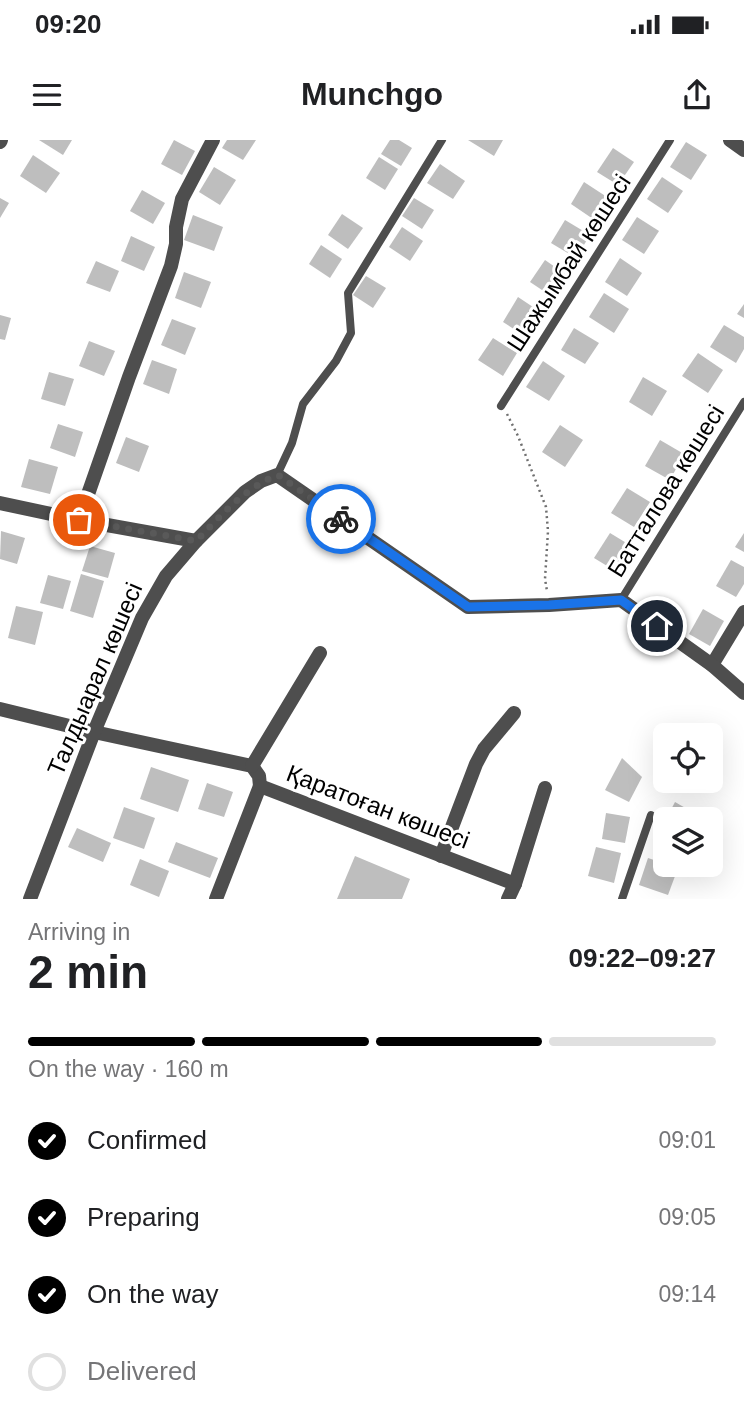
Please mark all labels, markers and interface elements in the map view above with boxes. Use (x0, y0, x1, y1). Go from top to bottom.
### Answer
text: 09:20 (35, 9, 102, 39)
icon: menu (28, 76, 66, 114)
text: Munchgo (301, 76, 443, 112)
icon: share (678, 76, 716, 114)
street label: Шажымбай көшесі (501, 169, 636, 356)
street label: Батталова көшесі (602, 400, 729, 582)
courier (306, 484, 376, 554)
pin (49, 490, 109, 550)
icon: bike (322, 500, 360, 538)
icon: bag (60, 501, 98, 539)
street label: Талдыарал көшесі (42, 578, 147, 779)
pin (627, 596, 687, 656)
icon: home (638, 607, 676, 645)
map controls (653, 723, 723, 877)
button: locate (653, 723, 723, 793)
street label: Қаратоған көшесі (283, 759, 473, 854)
button: layers (653, 807, 723, 877)
text: Arriving in (28, 919, 130, 945)
text: 09:22–09:27 (569, 943, 716, 973)
text: 2 min (28, 946, 148, 998)
text: On the way · 160 m (28, 1056, 229, 1082)
icon: check (28, 1122, 66, 1160)
text: Confirmed (87, 1125, 207, 1155)
text: 09:01 (658, 1127, 716, 1153)
icon: check (28, 1199, 66, 1237)
text: Preparing (87, 1202, 200, 1232)
text: 09:05 (658, 1204, 716, 1230)
icon: check (28, 1276, 66, 1314)
text: On the way (87, 1279, 219, 1309)
text: 09:14 (658, 1281, 716, 1307)
text: Delivered (87, 1356, 197, 1386)

